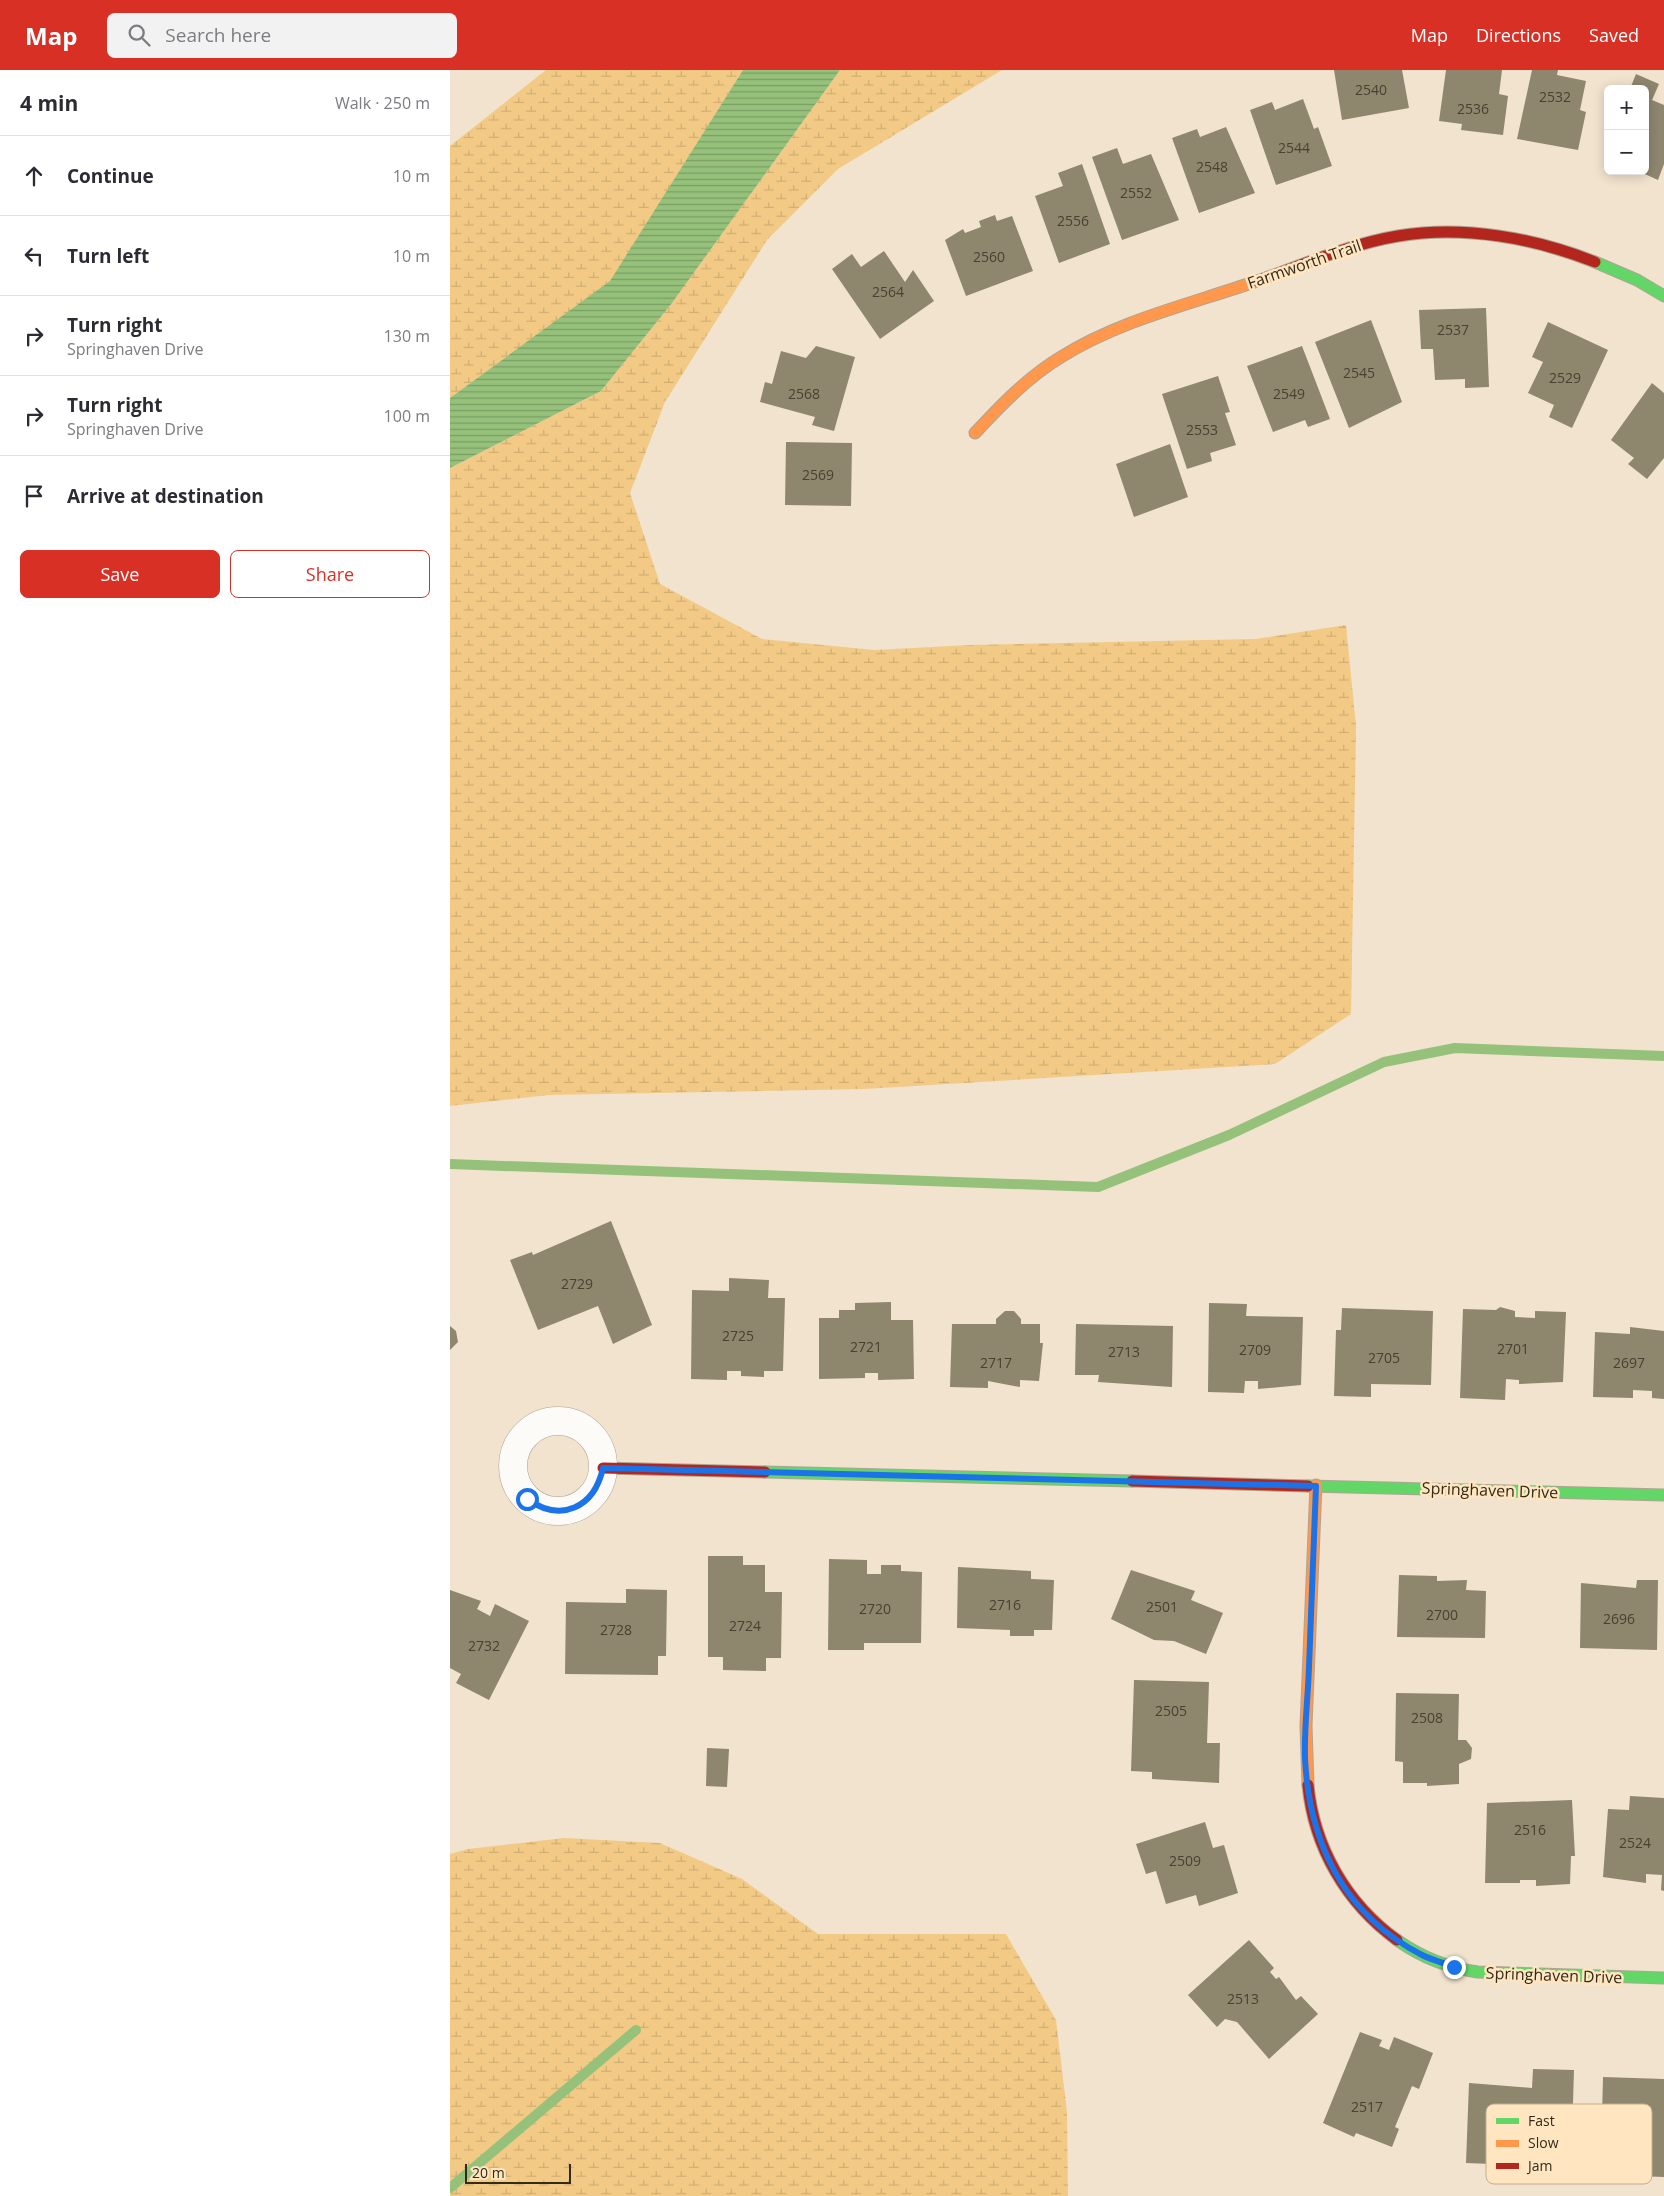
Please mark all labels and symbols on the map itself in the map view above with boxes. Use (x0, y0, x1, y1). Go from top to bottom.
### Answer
house number: 2540 (1355, 80, 1387, 99)
house number: 2532 (1539, 87, 1571, 106)
house number: 2536 (1457, 99, 1489, 118)
house number: 2544 (1278, 138, 1310, 157)
house number: 2548 (1196, 157, 1228, 176)
house number: 2552 (1120, 183, 1152, 202)
house number: 2556 (1057, 211, 1089, 230)
street label: Farmworth Trail (1244, 234, 1364, 294)
house number: 2560 (973, 247, 1005, 266)
house number: 2564 (872, 282, 904, 301)
house number: 2537 (1437, 320, 1469, 339)
house number: 2545 (1343, 363, 1375, 382)
house number: 2529 (1549, 368, 1581, 387)
house number: 2568 (788, 384, 820, 403)
house number: 2549 (1273, 384, 1305, 403)
house number: 2553 (1186, 420, 1218, 439)
house number: 2569 (802, 465, 834, 484)
house number: 2729 (561, 1274, 593, 1293)
house number: 2725 (722, 1326, 754, 1345)
house number: 2721 (850, 1337, 882, 1356)
house number: 2701 (1497, 1339, 1529, 1358)
house number: 2709 (1239, 1340, 1271, 1359)
house number: 2713 (1108, 1342, 1140, 1361)
house number: 2705 (1368, 1348, 1400, 1367)
house number: 2717 (980, 1353, 1012, 1372)
house number: 2697 (1613, 1353, 1645, 1372)
street label: Springhaven Drive (1421, 1477, 1559, 1503)
route start (516, 1488, 539, 1511)
house number: 2716 (989, 1595, 1021, 1614)
house number: 2501 (1146, 1597, 1178, 1616)
house number: 2720 (859, 1599, 891, 1618)
house number: 2700 (1426, 1605, 1458, 1624)
house number: 2696 (1603, 1609, 1635, 1628)
house number: 2724 (729, 1616, 761, 1635)
house number: 2728 (600, 1620, 632, 1639)
house number: 2732 (468, 1636, 500, 1655)
house number: 2505 (1155, 1701, 1187, 1720)
house number: 2508 (1411, 1708, 1443, 1727)
house number: 2516 (1514, 1820, 1546, 1839)
house number: 2524 (1619, 1833, 1651, 1852)
house number: 2509 (1169, 1851, 1201, 1870)
route end (1443, 1956, 1466, 1979)
street label: Springhaven Drive (1485, 1962, 1623, 1988)
house number: 2513 (1227, 1989, 1259, 2008)
house number: 2517 (1351, 2097, 1383, 2116)
legend (1486, 2104, 1652, 2184)
text: Fast (1528, 2111, 1555, 2130)
text: Slow (1528, 2133, 1559, 2152)
text: Jam (1526, 2156, 1553, 2175)
scale bar (465, 2161, 571, 2184)

